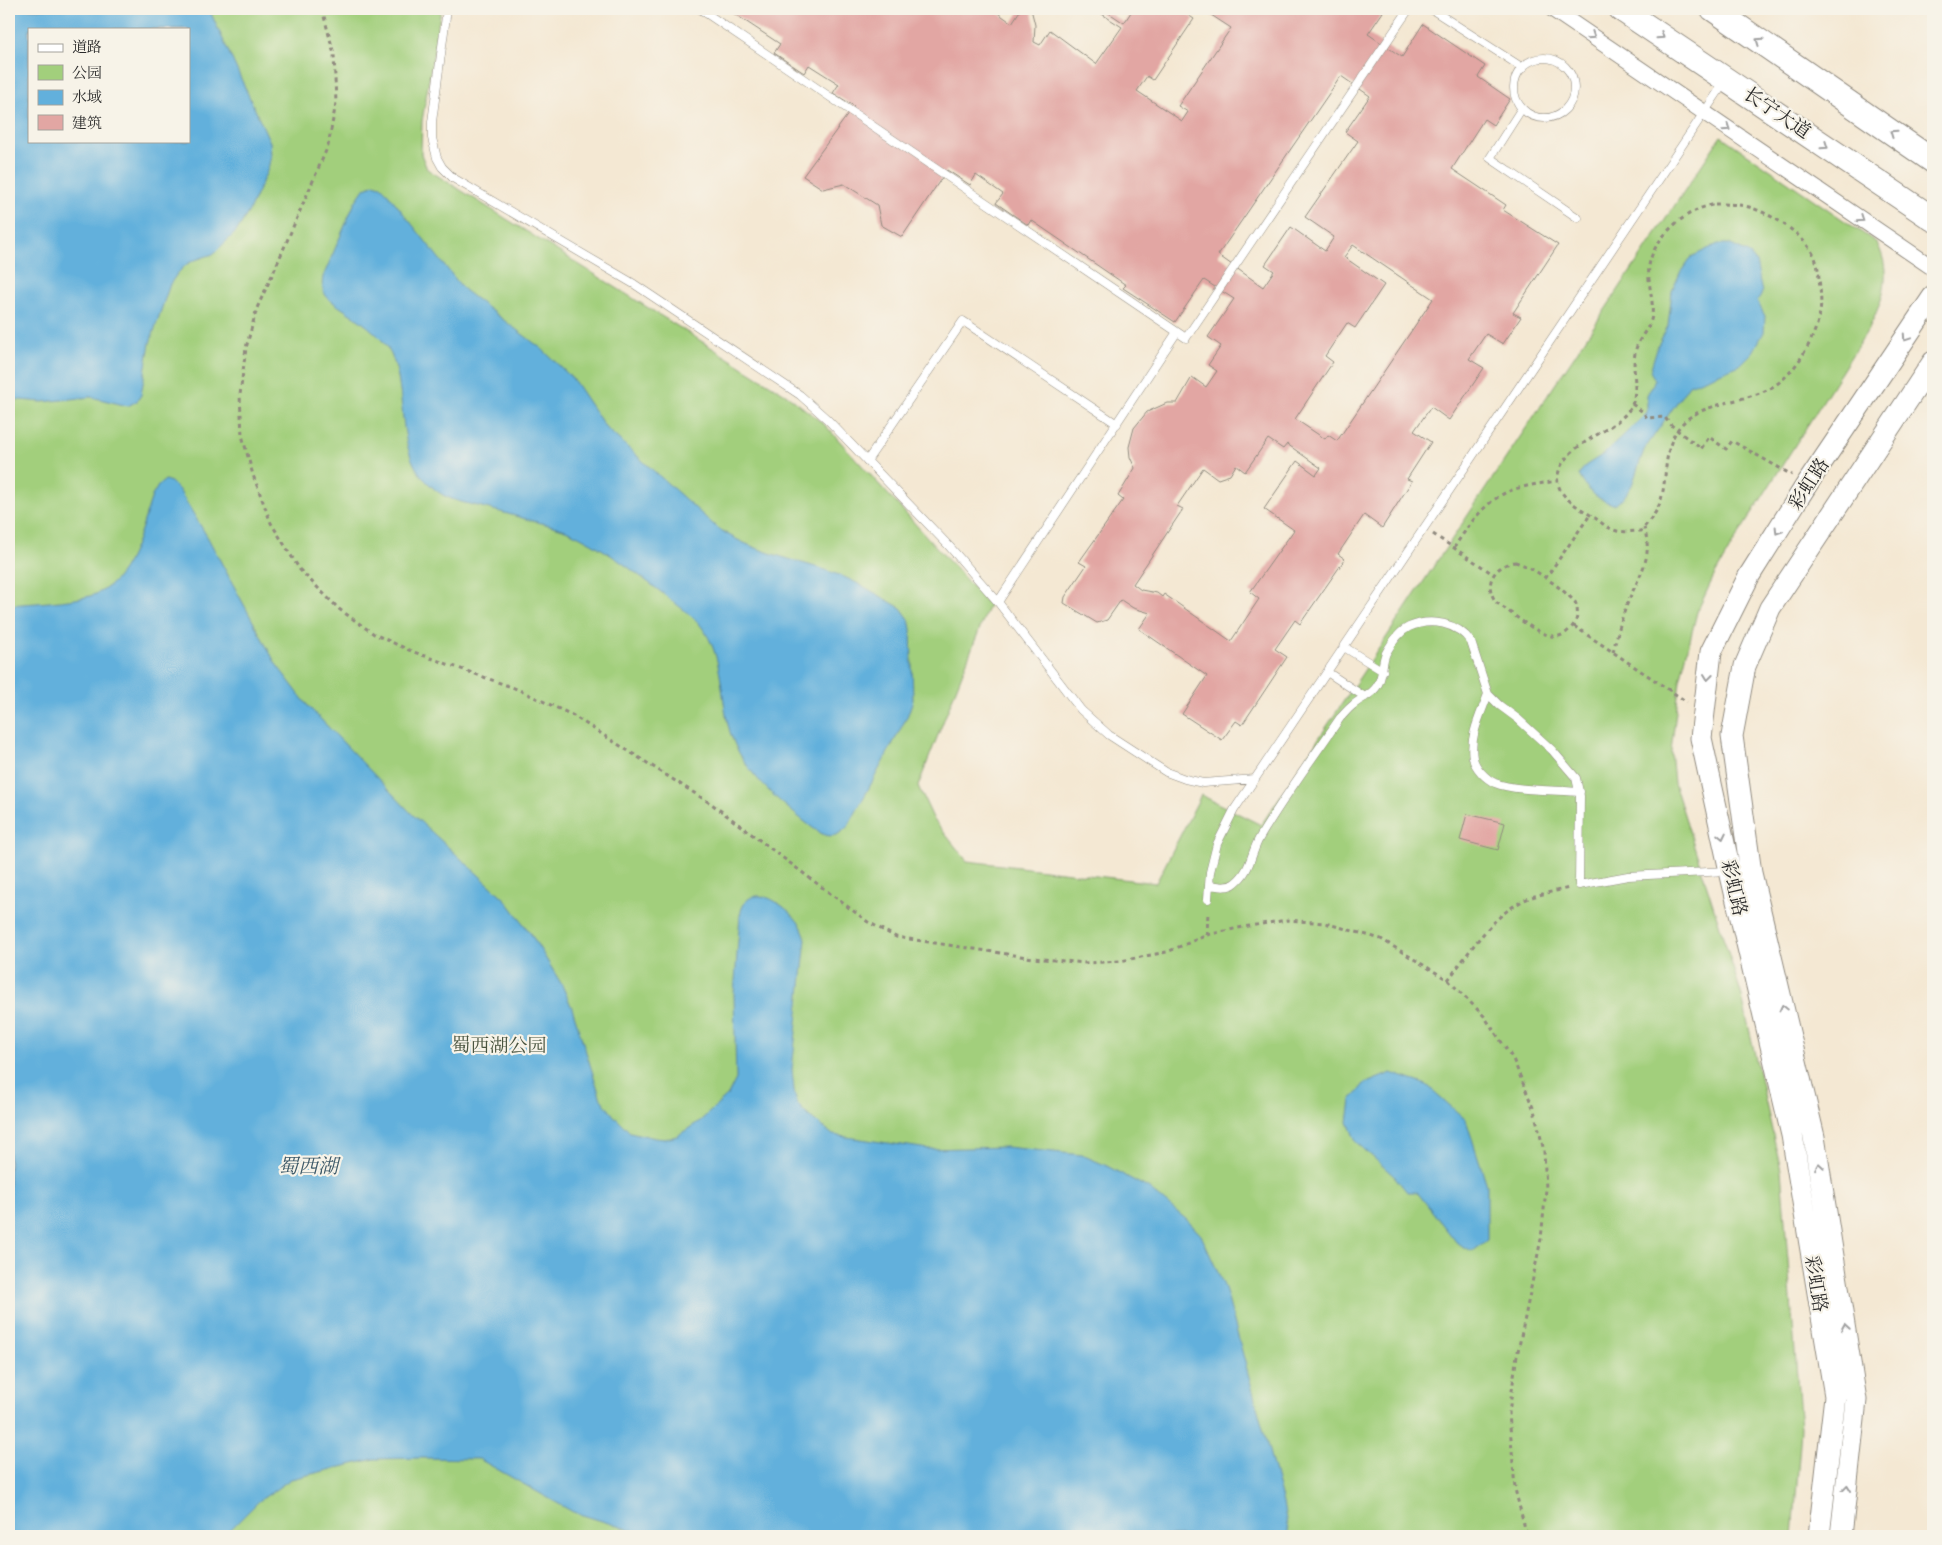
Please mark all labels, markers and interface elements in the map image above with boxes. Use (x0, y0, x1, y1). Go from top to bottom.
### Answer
legend (28, 28, 190, 142)
one-way arrow (1586, 30, 1596, 39)
one-way arrow (1656, 30, 1665, 39)
text: 道路 (72, 38, 102, 56)
one-way arrow (1756, 38, 1765, 47)
text: 公园 (72, 64, 102, 82)
street label: 长宁大道 (1739, 83, 1815, 143)
text: 水域 (72, 88, 102, 106)
text: 建筑 (72, 114, 102, 132)
one-way arrow (1721, 122, 1730, 131)
one-way arrow (1889, 130, 1899, 139)
one-way arrow (1820, 140, 1829, 149)
one-way arrow (1855, 213, 1865, 222)
one-way arrow (1903, 332, 1912, 341)
street label: 彩虹路 (1784, 454, 1834, 514)
one-way arrow (1774, 526, 1784, 535)
one-way arrow (1703, 673, 1714, 681)
one-way arrow (1717, 832, 1727, 841)
street label: 彩虹路 (1717, 858, 1751, 918)
one-way arrow (1778, 1003, 1789, 1012)
park label: 蜀西湖公园 (451, 1035, 547, 1057)
water label: 蜀西湖 (278, 1155, 341, 1178)
one-way arrow (1814, 1162, 1824, 1171)
street label: 彩虹路 (1801, 1254, 1831, 1314)
one-way arrow (1840, 1322, 1850, 1331)
one-way arrow (1841, 1484, 1852, 1492)

